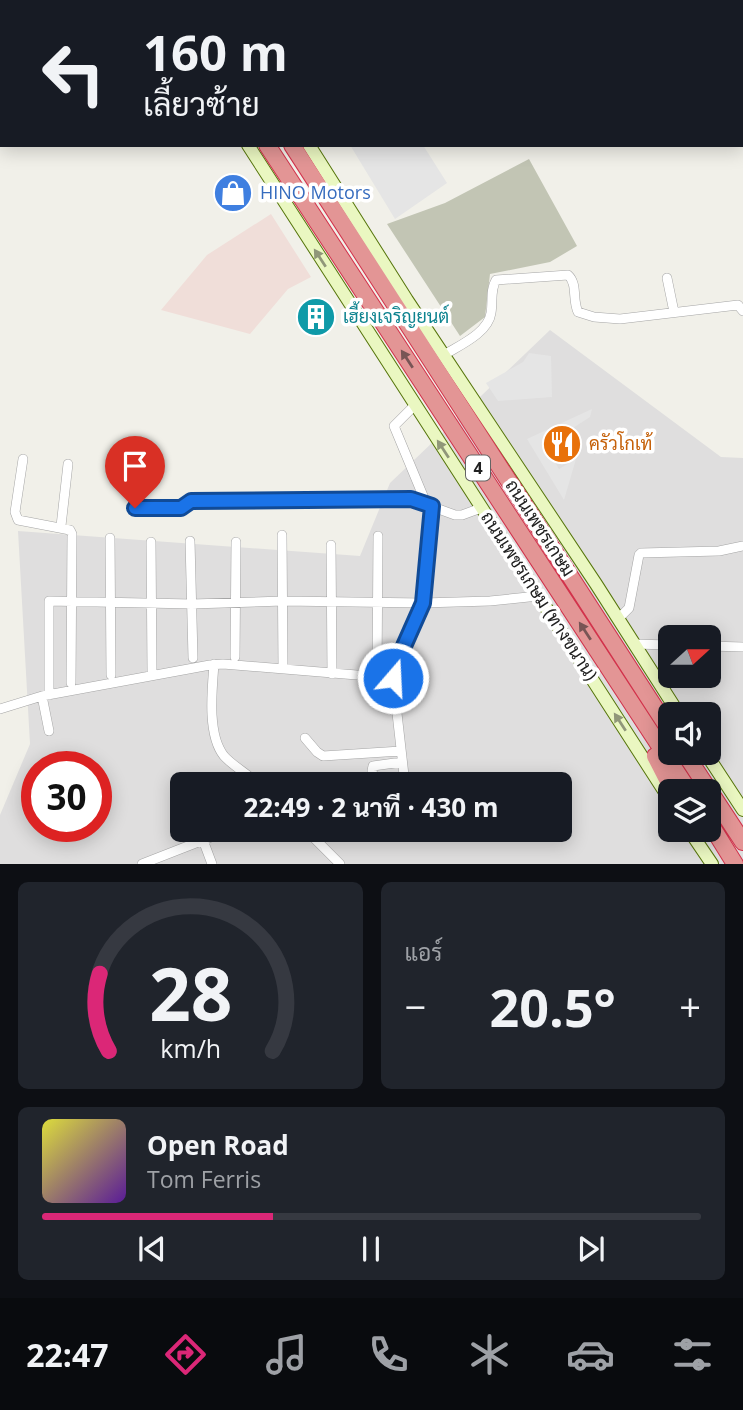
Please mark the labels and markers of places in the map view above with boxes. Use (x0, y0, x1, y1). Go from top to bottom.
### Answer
shop icon: HINO Motors (212, 172, 254, 214)
place label: HINO Motors (260, 180, 371, 204)
building icon: เฮี้ยงเจริญยนต์ (295, 296, 337, 338)
place label: เฮี้ยงเจริญยนต์ (343, 301, 449, 328)
restaurant icon: ครัวโกเท้ (541, 423, 583, 465)
place label: ครัวโกเท้ (589, 431, 653, 455)
pin (105, 436, 165, 508)

